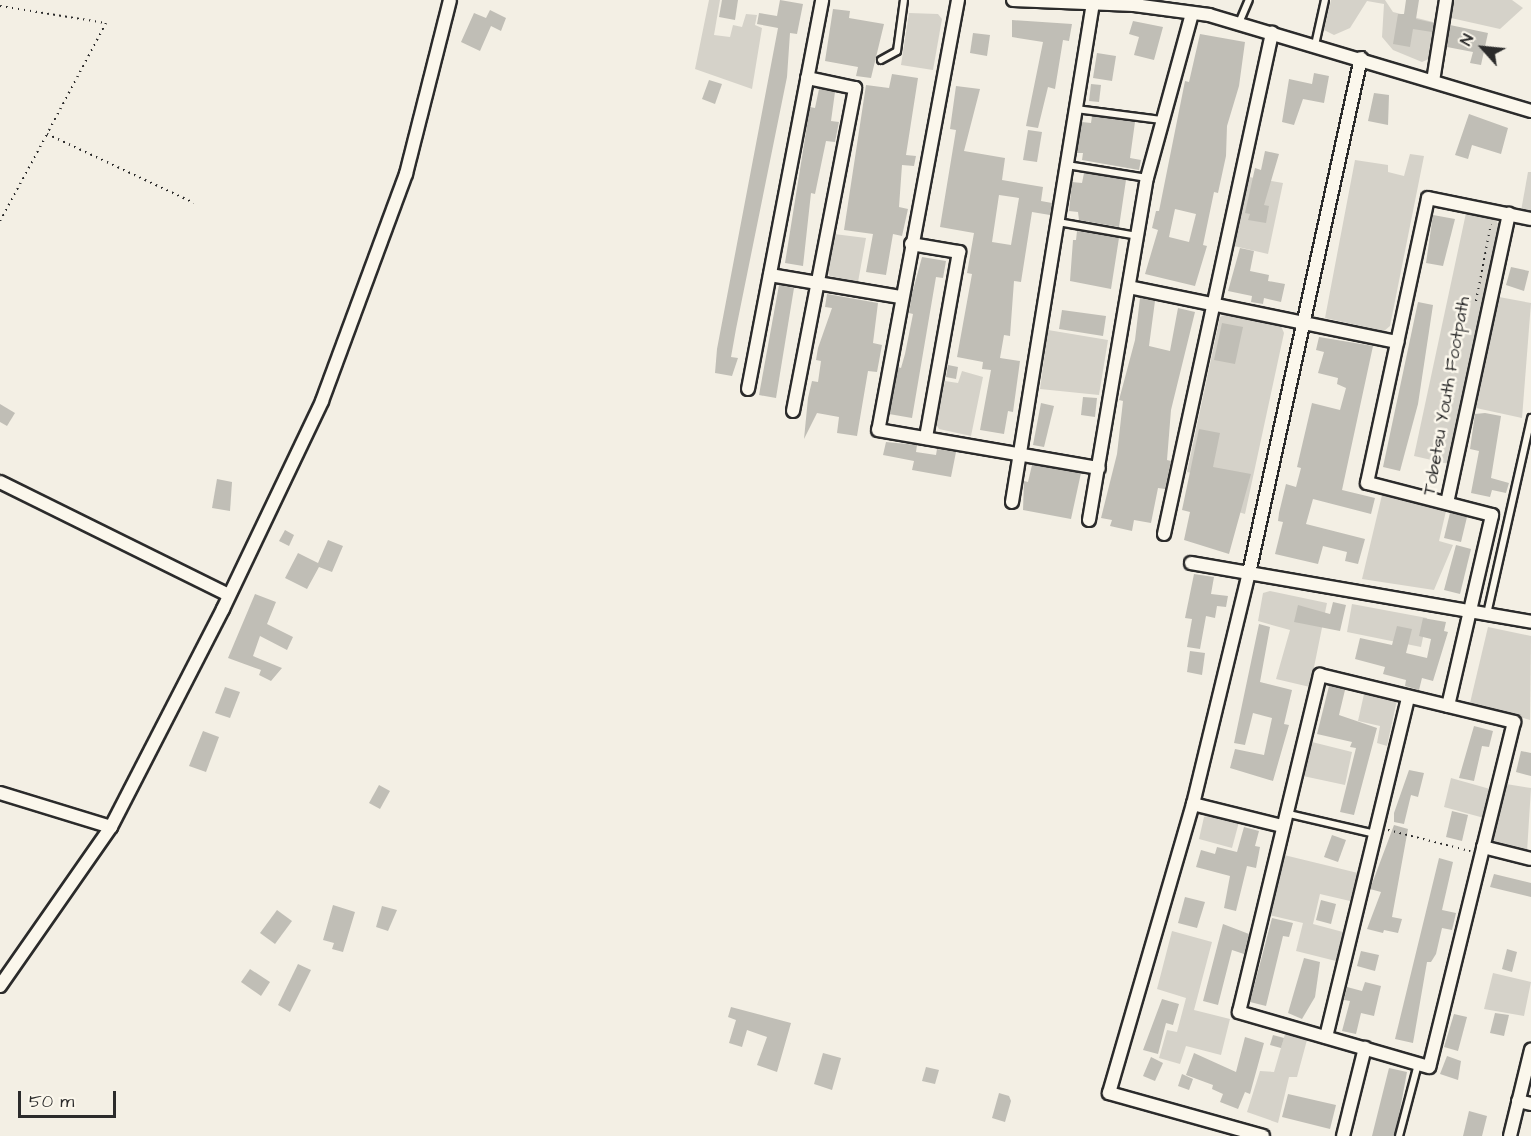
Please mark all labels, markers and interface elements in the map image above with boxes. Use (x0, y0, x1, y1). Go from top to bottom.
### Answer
north arrow (1453, 18, 1513, 78)
text: N (1455, 30, 1479, 49)
street label: Tobetsu Youth Footpath (1419, 295, 1475, 497)
scale bar (21, 1079, 118, 1117)
text: 50 m (29, 1089, 74, 1114)

